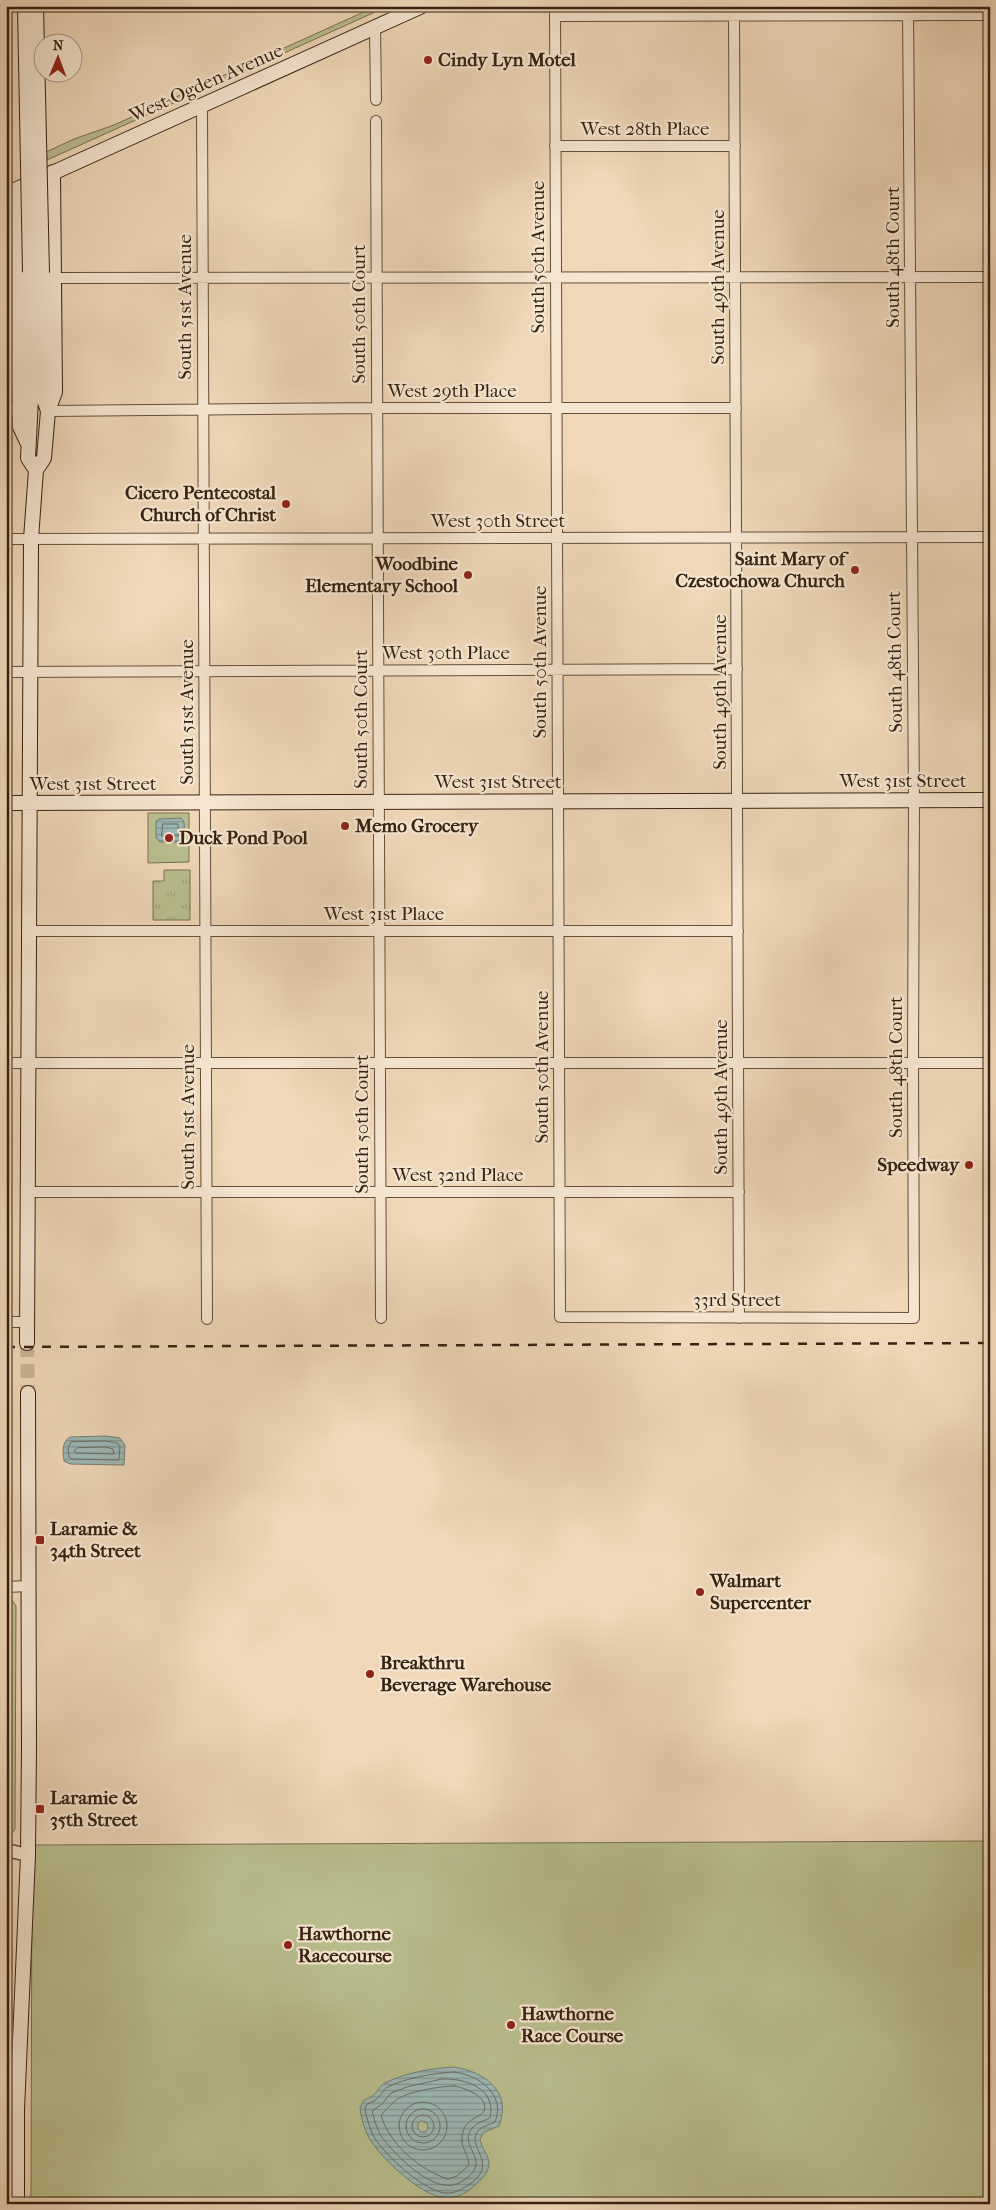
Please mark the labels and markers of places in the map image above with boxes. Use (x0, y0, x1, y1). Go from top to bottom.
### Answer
place label: Cindy Lyn Motel (438, 49, 577, 71)
marker: Cindy Lyn Motel (422, 54, 434, 66)
place label: Cicero Pentecostal Church of Christ (125, 482, 277, 526)
marker: Cicero Pentecostal Church of Christ (280, 498, 292, 510)
place label: Saint Mary of Czestochowa Church (675, 548, 850, 592)
place label: Woodbine Elementary School (305, 553, 459, 597)
marker: Saint Mary of Czestochowa Church (849, 564, 861, 576)
marker: Woodbine Elementary School (462, 569, 474, 581)
place label: Memo Grocery (354, 815, 479, 837)
marker: Memo Grocery (339, 820, 351, 832)
place label: Duck Pond Pool (179, 827, 308, 849)
marker: Duck Pond Pool (163, 832, 175, 844)
place label: Speedway (877, 1154, 960, 1176)
marker: Speedway (963, 1159, 975, 1171)
place label: Laramie & 34th Street (50, 1518, 141, 1562)
marker: Laramie & 34th Street (34, 1534, 46, 1546)
place label: Walmart Supercenter (709, 1570, 812, 1614)
marker: Walmart Supercenter (694, 1586, 706, 1598)
place label: Breakthru Beverage Warehouse (380, 1652, 552, 1696)
marker: Breakthru Beverage Warehouse (364, 1668, 376, 1680)
place label: Laramie & 35th Street (50, 1787, 138, 1831)
marker: Laramie & 35th Street (34, 1803, 46, 1815)
place label: Hawthorne Racecourse (298, 1923, 392, 1967)
marker: Hawthorne Racecourse (282, 1939, 294, 1951)
place label: Hawthorne Race Course (521, 2003, 624, 2047)
marker: Hawthorne Race Course (505, 2019, 517, 2031)

